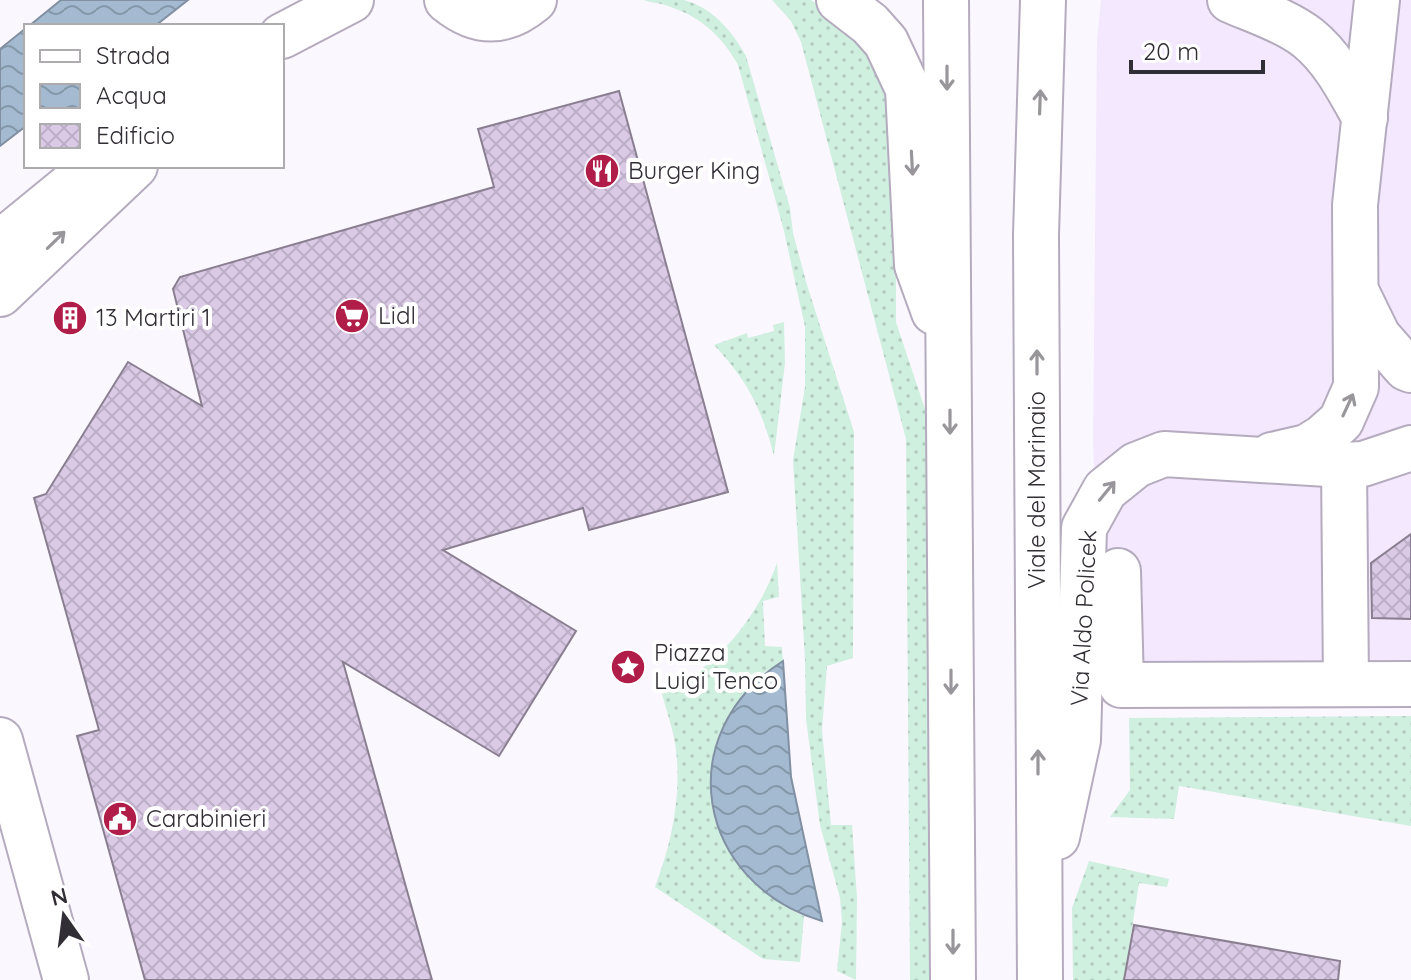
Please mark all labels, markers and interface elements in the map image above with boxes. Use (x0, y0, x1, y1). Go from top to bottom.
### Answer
legend (24, 24, 284, 168)
scale bar (1131, 24, 1263, 74)
text: 20 m (1143, 36, 1199, 66)
text: Strada (96, 40, 170, 70)
one-way arrow (939, 64, 955, 91)
text: Acqua (96, 80, 167, 110)
one-way arrow (1033, 89, 1048, 116)
text: Edificio (96, 120, 175, 150)
one-way arrow (905, 149, 920, 176)
restaurant icon: Burger King (583, 152, 621, 190)
place label: Burger King (628, 155, 760, 185)
one-way arrow (46, 232, 66, 250)
supermarket icon: Lidl (333, 297, 371, 335)
building icon: 13 Martiri 1 (51, 299, 89, 337)
place label: Lidl (378, 300, 416, 330)
place label: 13 Martiri 1 (96, 302, 211, 332)
one-way arrow (1029, 349, 1045, 376)
street label: Viale del Marinaio (1021, 391, 1051, 589)
one-way arrow (1341, 394, 1356, 418)
one-way arrow (942, 408, 958, 435)
one-way arrow (1099, 481, 1116, 502)
street label: Via Aldo Policek (1063, 529, 1103, 707)
place label: Piazza Luigi Tenco (654, 637, 778, 695)
place icon: Piazza Luigi Tenco (609, 648, 647, 686)
one-way arrow (944, 668, 959, 695)
one-way arrow (1030, 749, 1046, 776)
public building icon: Carabinieri (101, 800, 139, 838)
place label: Carabinieri (146, 803, 266, 833)
north arrow (24, 876, 104, 956)
text: N (48, 881, 70, 912)
one-way arrow (945, 928, 961, 955)

